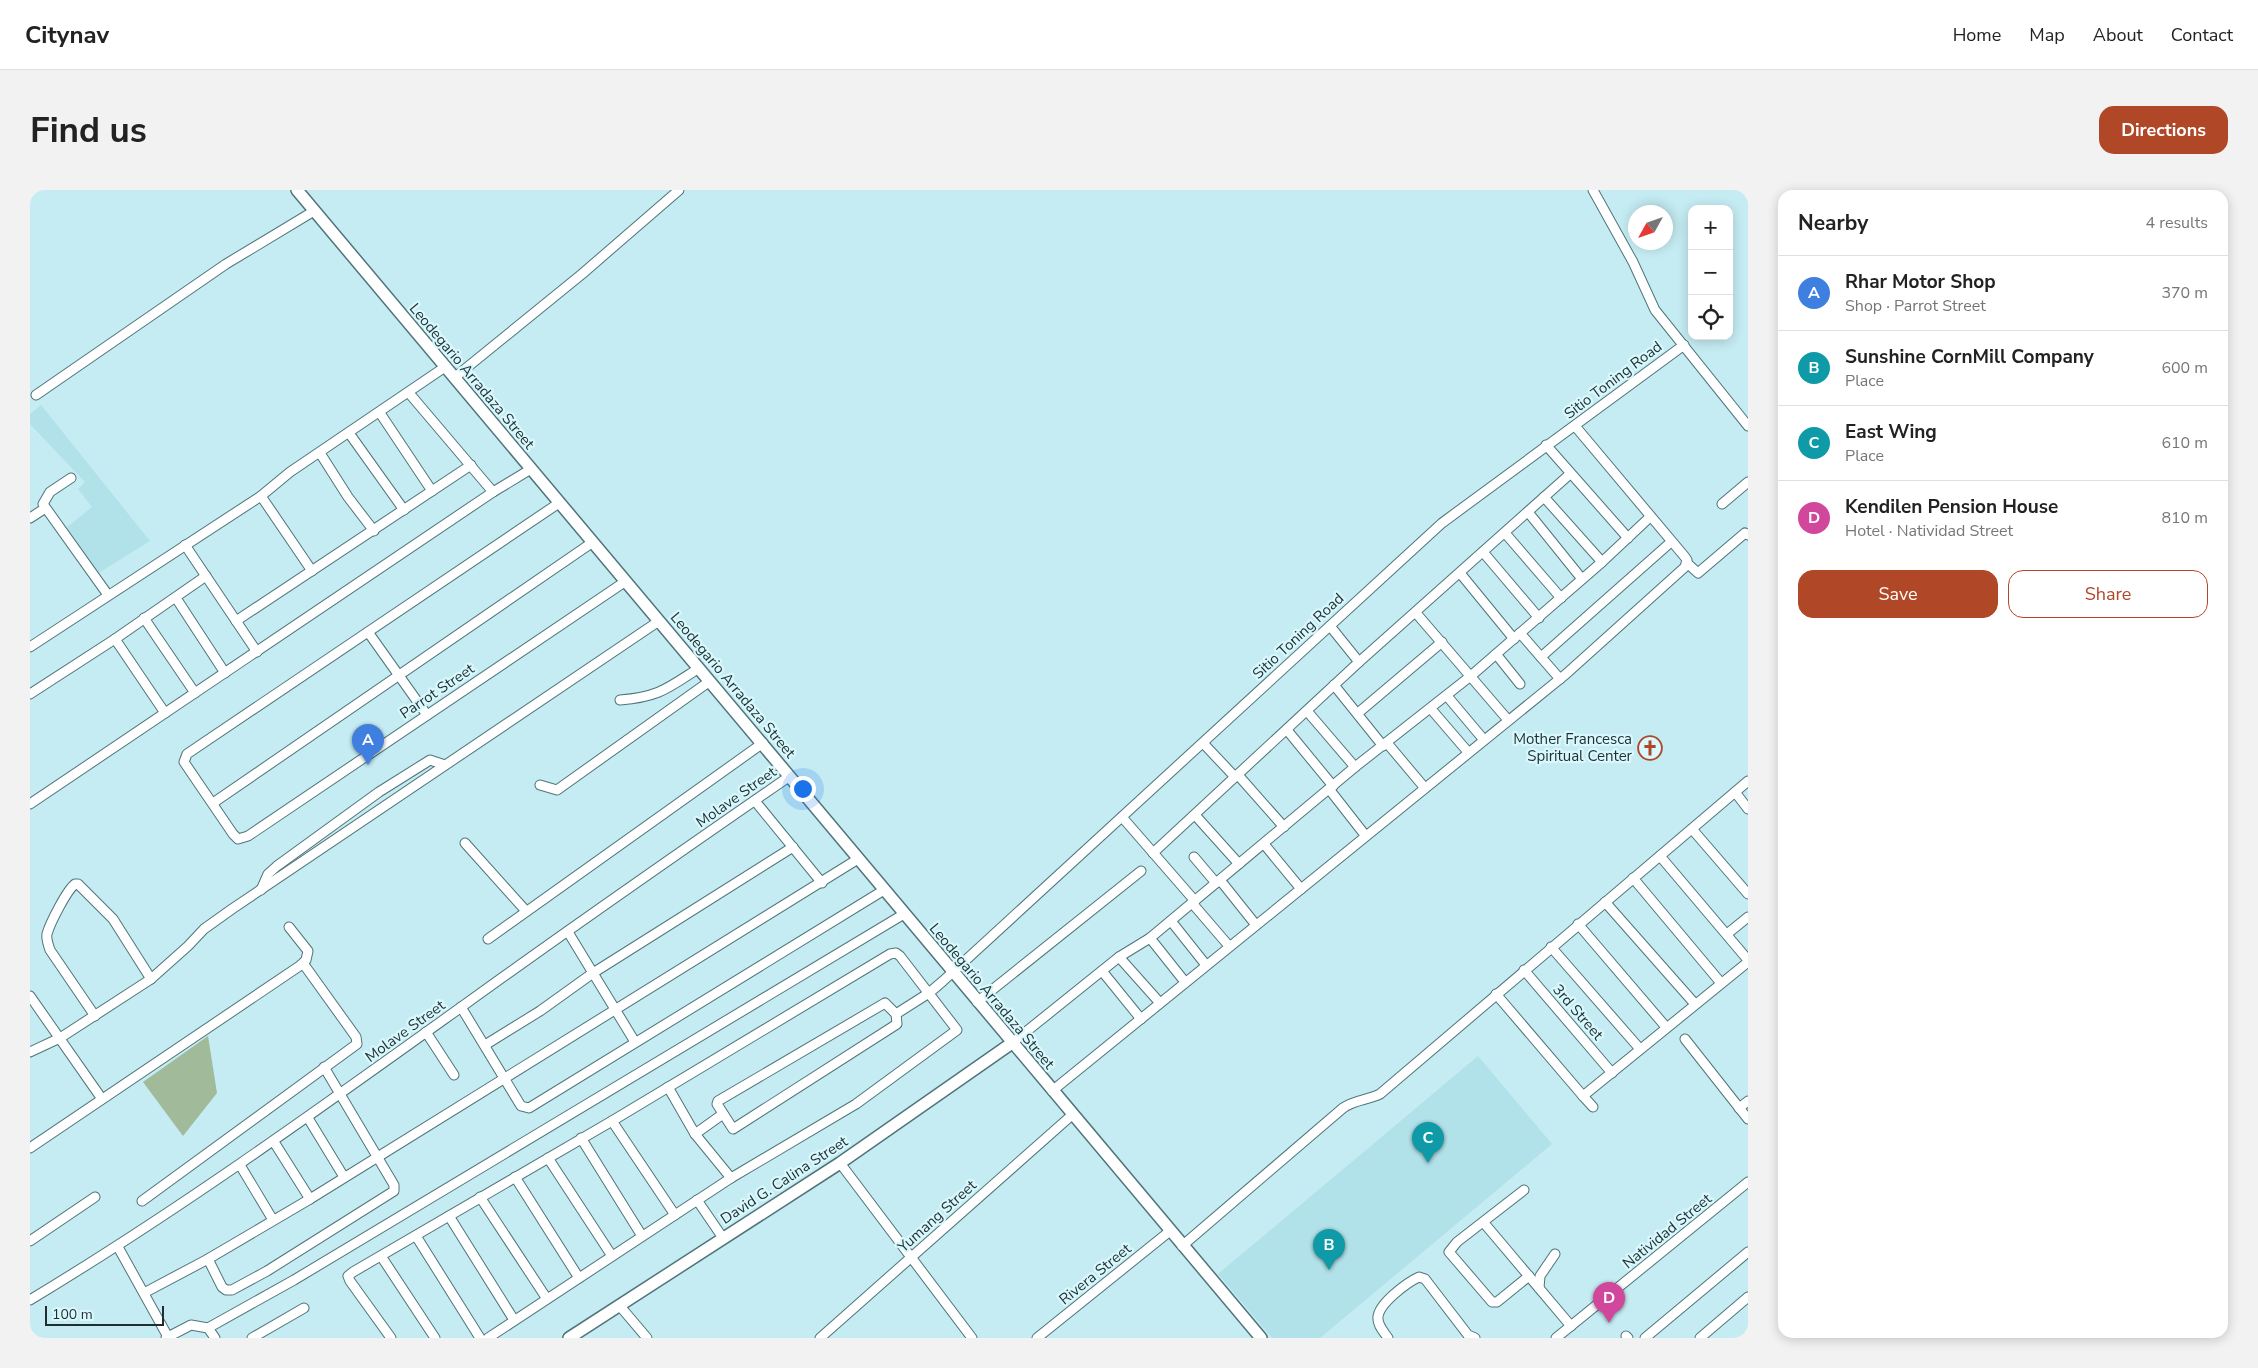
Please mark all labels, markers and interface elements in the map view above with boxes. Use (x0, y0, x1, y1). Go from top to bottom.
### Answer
text: Citynav (25, 19, 109, 51)
text: Home (1953, 23, 2001, 47)
text: Map (2029, 23, 2065, 47)
text: About (2093, 23, 2143, 47)
text: Contact (2171, 23, 2233, 47)
button: Directions (2099, 106, 2228, 154)
text: Find us (30, 107, 147, 154)
north arrow (1628, 205, 1673, 250)
map controls (1688, 205, 1733, 340)
button: + (1688, 205, 1733, 250)
text: Nearby (1798, 209, 1868, 237)
text: 4 results (2146, 212, 2208, 234)
button: − (1688, 250, 1733, 295)
text: Rhar Motor Shop (1845, 269, 1996, 295)
text: A (1808, 282, 1820, 304)
text: 370 m (2161, 282, 2208, 304)
button: locate (1688, 295, 1733, 340)
text: Shop · Parrot Street (1845, 295, 1986, 317)
street label: Leodegario Arradaza Street (405, 299, 540, 454)
street label: Sitio Toning Road (1560, 337, 1666, 423)
text: Sunshine CornMill Company (1845, 344, 2094, 370)
text: B (1808, 357, 1820, 379)
text: 600 m (2161, 357, 2208, 379)
text: Place (1845, 370, 1884, 392)
text: East Wing (1845, 419, 1937, 445)
text: C (1809, 432, 1819, 454)
text: 610 m (2161, 432, 2208, 454)
text: Place (1845, 445, 1884, 467)
text: Kendilen Pension House (1845, 494, 2058, 520)
text: D (1808, 507, 1820, 529)
text: 810 m (2161, 507, 2208, 529)
text: Hotel · Natividad Street (1845, 520, 2013, 542)
button: Save (1798, 570, 1998, 618)
button: Share (2008, 570, 2208, 618)
street label: Sitio Toning Road (1248, 588, 1348, 684)
street label: Leodegario Arradaza Street (666, 608, 801, 763)
street label: Parrot Street (396, 658, 479, 723)
pin: A (352, 724, 384, 765)
place label: Mother Francesca Spiritual Center (1513, 729, 1633, 766)
church icon: Mother Francesca Spiritual Center (1637, 735, 1663, 761)
street label: Molave Street (692, 761, 781, 832)
your location (790, 776, 816, 802)
street label: Leodegario Arradaza Street (925, 919, 1060, 1074)
street label: 3rd Street (1548, 980, 1608, 1045)
street label: Molave Street (361, 995, 449, 1067)
pin: C (1412, 1122, 1444, 1163)
street label: David G. Calina Street (717, 1131, 852, 1229)
street label: Yumang Street (893, 1175, 981, 1257)
street label: Natividad Street (1618, 1188, 1716, 1273)
pin: B (1313, 1229, 1345, 1270)
street label: Rivera Street (1055, 1238, 1136, 1309)
pin: D (1593, 1282, 1625, 1323)
scale bar (45, 1303, 164, 1326)
text: 100 m (52, 1305, 93, 1324)

